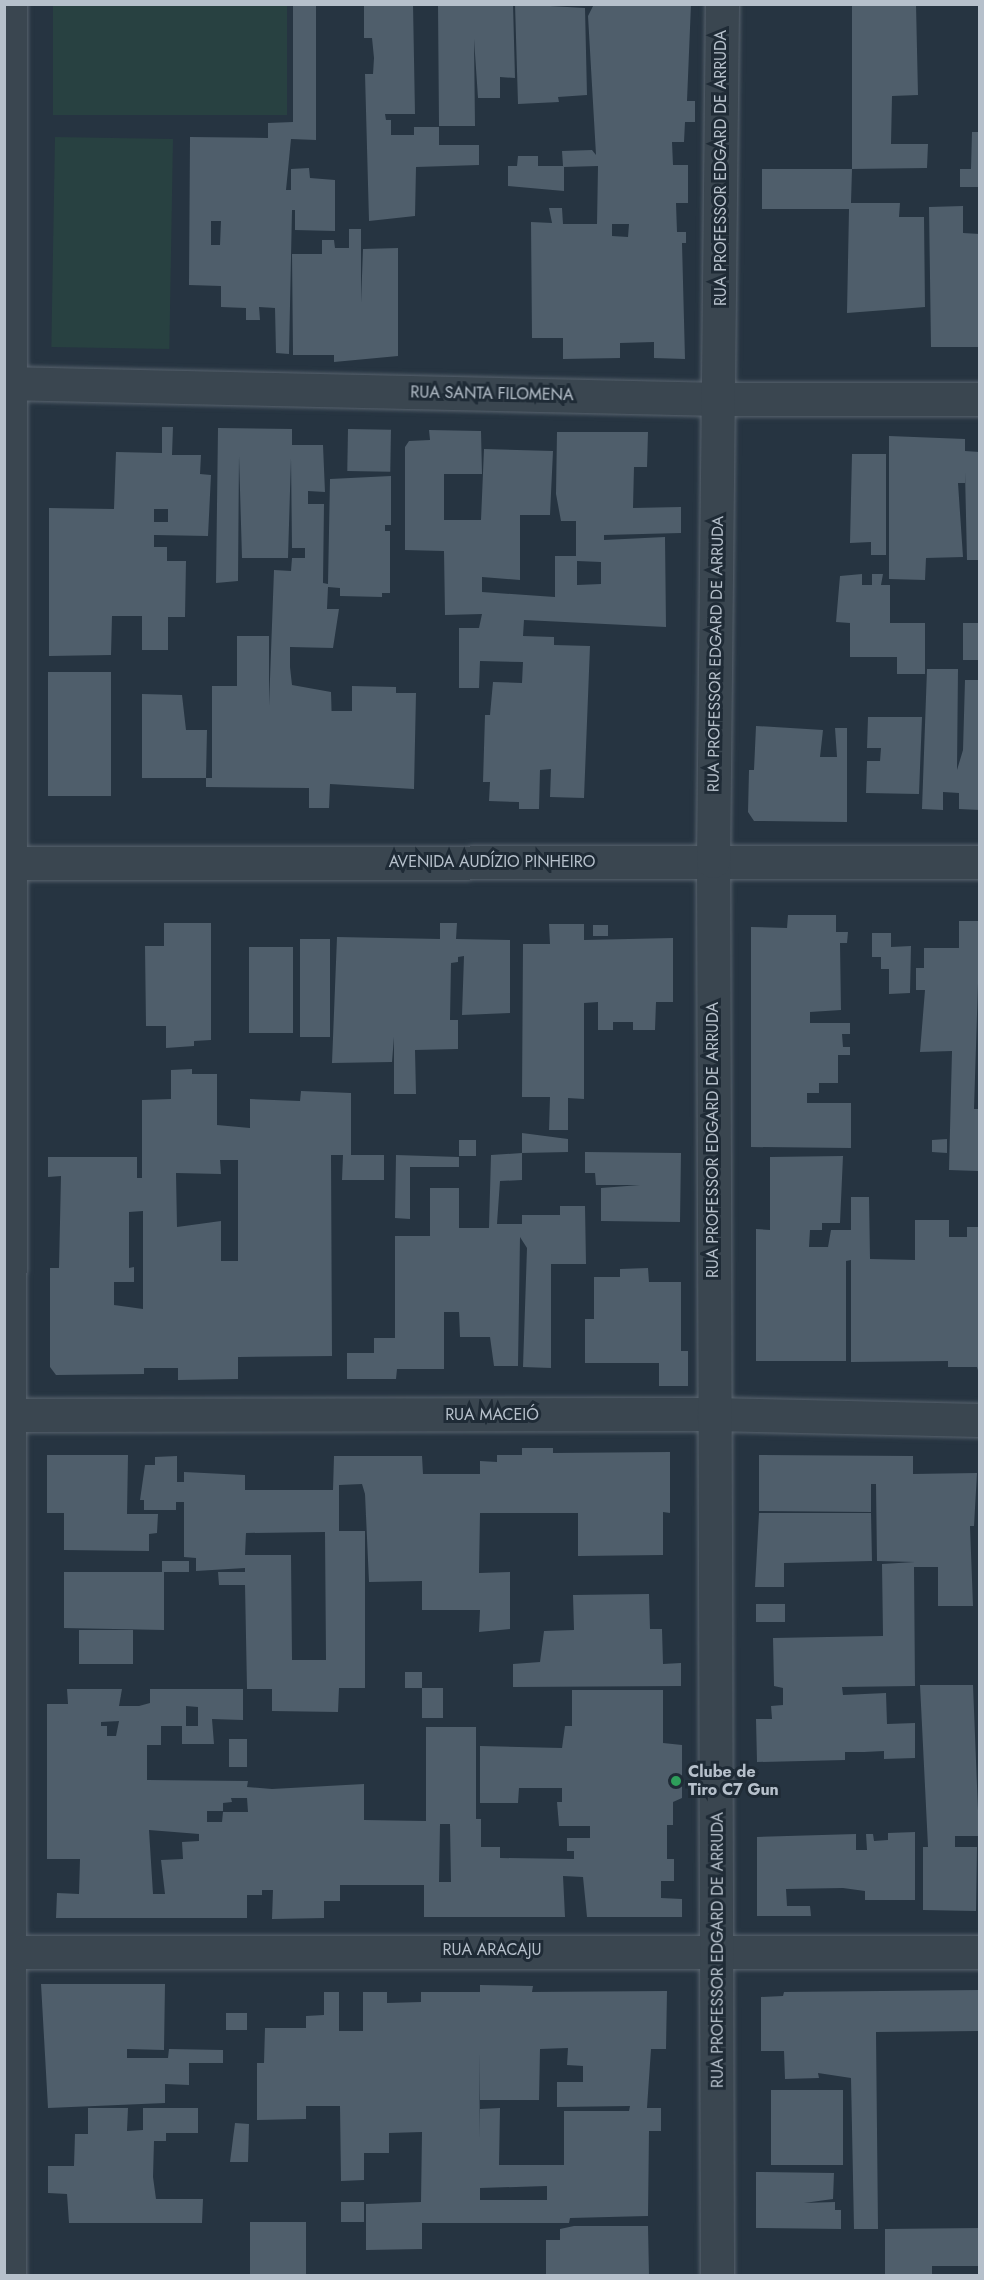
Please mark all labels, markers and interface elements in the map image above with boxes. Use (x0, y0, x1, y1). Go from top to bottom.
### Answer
street label: RUA PROFESSOR EDGARD DE ARRUDA (711, 30, 731, 306)
street label: RUA SANTA FILOMENA (410, 383, 574, 405)
street label: RUA PROFESSOR EDGARD DE ARRUDA (704, 516, 728, 792)
street label: AVENIDA AUDÍZIO PINHEIRO (389, 852, 595, 872)
street label: RUA PROFESSOR EDGARD DE ARRUDA (703, 1002, 723, 1278)
street label: RUA MACEIÓ (445, 1405, 539, 1425)
place label: Clube de Tiro C7 Gun (688, 1762, 779, 1800)
marker: Clube de Tiro C7 Gun (669, 1774, 683, 1788)
street label: RUA PROFESSOR EDGARD DE ARRUDA (708, 1812, 728, 2088)
street label: RUA ARACAJU (442, 1940, 542, 1960)

